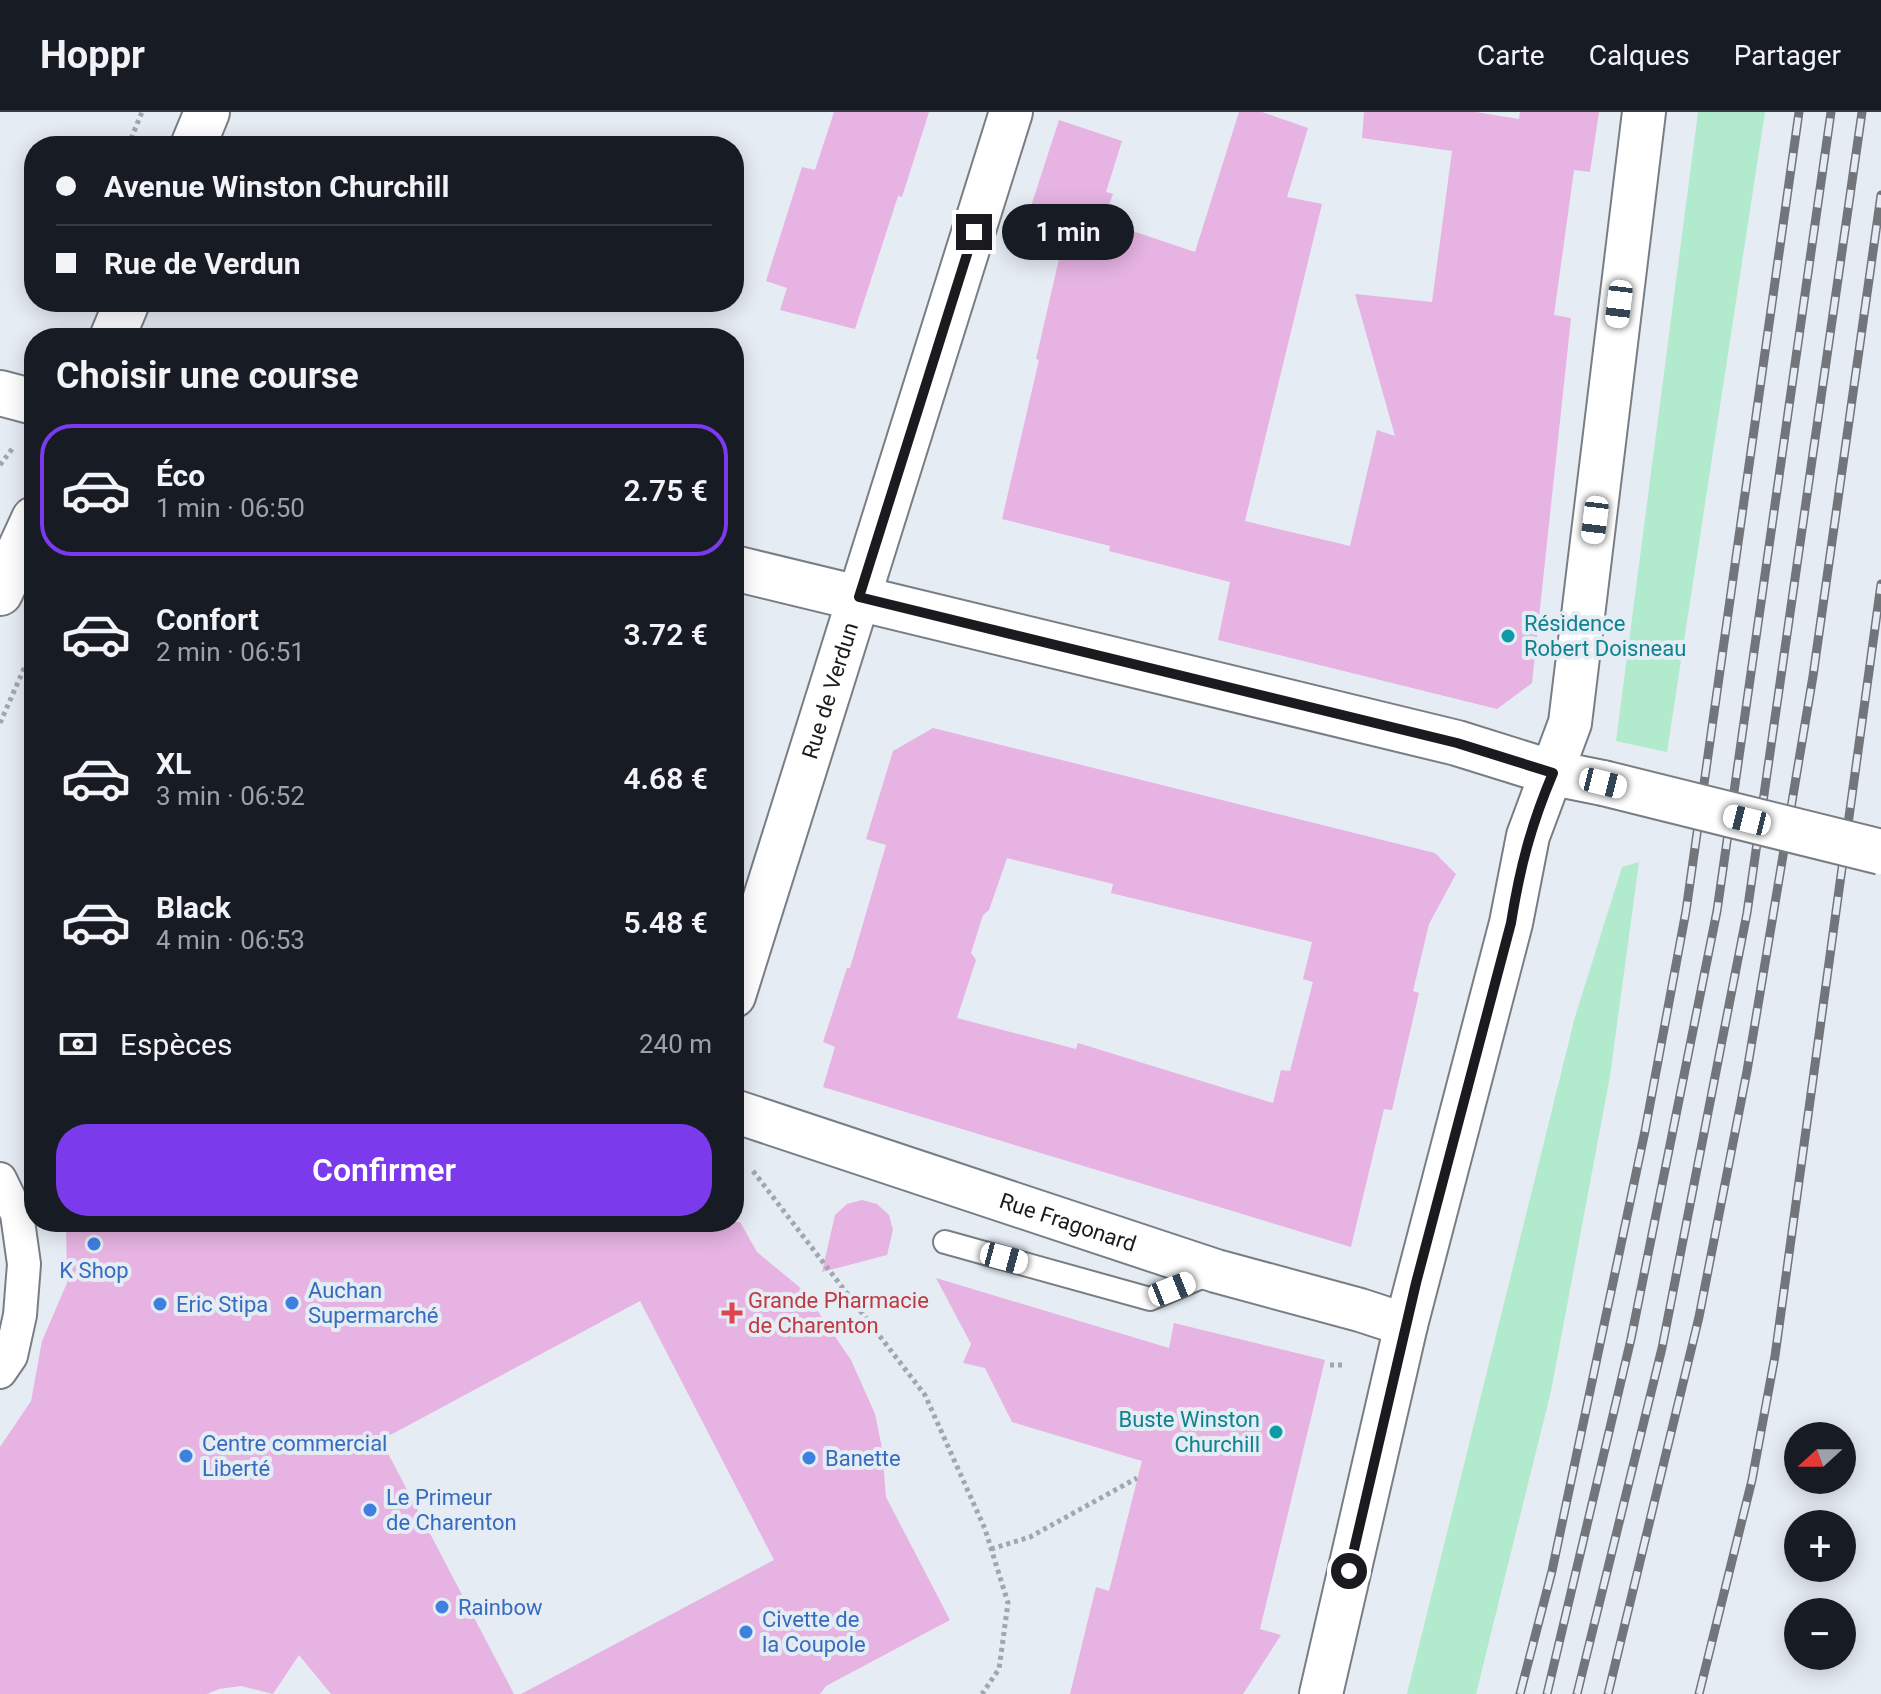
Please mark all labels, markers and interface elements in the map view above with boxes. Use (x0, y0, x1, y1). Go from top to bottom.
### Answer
text: Hoppr (40, 33, 145, 77)
text: Carte (1477, 39, 1545, 72)
text: Calques (1589, 39, 1690, 72)
text: Partager (1734, 39, 1841, 72)
text: Avenue Winston Churchill (104, 169, 449, 204)
callout: 1 min (1002, 204, 1134, 260)
route end (956, 214, 992, 250)
text: 1 min (1035, 217, 1101, 247)
text: Rue de Verdun (104, 246, 301, 281)
car (1604, 279, 1634, 329)
text: Choisir une course (56, 355, 359, 397)
icon: car (60, 454, 132, 526)
text: Éco (156, 458, 205, 493)
text: 2.75 € (623, 473, 708, 508)
text: 1 min · 06:50 (156, 493, 305, 523)
car (1580, 495, 1610, 545)
icon: car (60, 598, 132, 670)
text: Confort (156, 602, 259, 637)
place label: Résidence Robert Doisneau (1524, 611, 1686, 661)
text: 3.72 € (623, 617, 708, 652)
street label: Rue de Verdun (797, 619, 863, 762)
marker: Résidence Robert Doisneau (1499, 627, 1517, 645)
text: 2 min · 06:51 (156, 637, 305, 667)
icon: car (60, 742, 132, 814)
text: XL (156, 746, 191, 781)
text: 4.68 € (623, 761, 708, 796)
car (1577, 766, 1629, 800)
text: 3 min · 06:52 (156, 781, 305, 811)
car (1721, 803, 1773, 837)
icon: car (60, 886, 132, 958)
text: Black (156, 890, 231, 925)
text: 5.48 € (623, 905, 708, 940)
text: 4 min · 06:53 (156, 925, 305, 955)
icon: cash (56, 1022, 100, 1066)
text: Espèces (120, 1027, 232, 1062)
text: 240 m (639, 1029, 712, 1059)
button: Confirmer (56, 1124, 712, 1216)
street label: Rue Fragonard (996, 1188, 1139, 1257)
marker: K Shop (85, 1235, 103, 1253)
car (978, 1240, 1030, 1276)
place label: K Shop (59, 1258, 129, 1283)
car (1145, 1269, 1199, 1309)
place label: Auchan Supermarché (308, 1278, 438, 1328)
place label: Grande Pharmacie de Charenton (748, 1288, 929, 1338)
place label: Eric Stipa (176, 1292, 268, 1317)
marker: Auchan Supermarché (283, 1294, 301, 1312)
marker: Eric Stipa (151, 1295, 169, 1313)
marker: Grande Pharmacie de Charenton (723, 1304, 741, 1322)
place label: Buste Winston Churchill (1118, 1407, 1260, 1457)
north arrow (1784, 1422, 1856, 1494)
map controls (1784, 1422, 1856, 1670)
marker: Buste Winston Churchill (1267, 1423, 1285, 1441)
place label: Centre commercial Liberté (202, 1431, 387, 1481)
place label: Banette (825, 1446, 901, 1471)
marker: Centre commercial Liberté (177, 1447, 195, 1465)
marker: Banette (800, 1449, 818, 1467)
place label: Le Primeur de Charenton (386, 1485, 517, 1535)
marker: Le Primeur de Charenton (361, 1501, 379, 1519)
button: + (1784, 1510, 1856, 1582)
route start (1331, 1553, 1367, 1589)
place label: Rainbow (458, 1595, 543, 1620)
marker: Rainbow (433, 1598, 451, 1616)
button: − (1784, 1598, 1856, 1670)
place label: Civette de la Coupole (762, 1607, 866, 1657)
marker: Civette de la Coupole (737, 1623, 755, 1641)

